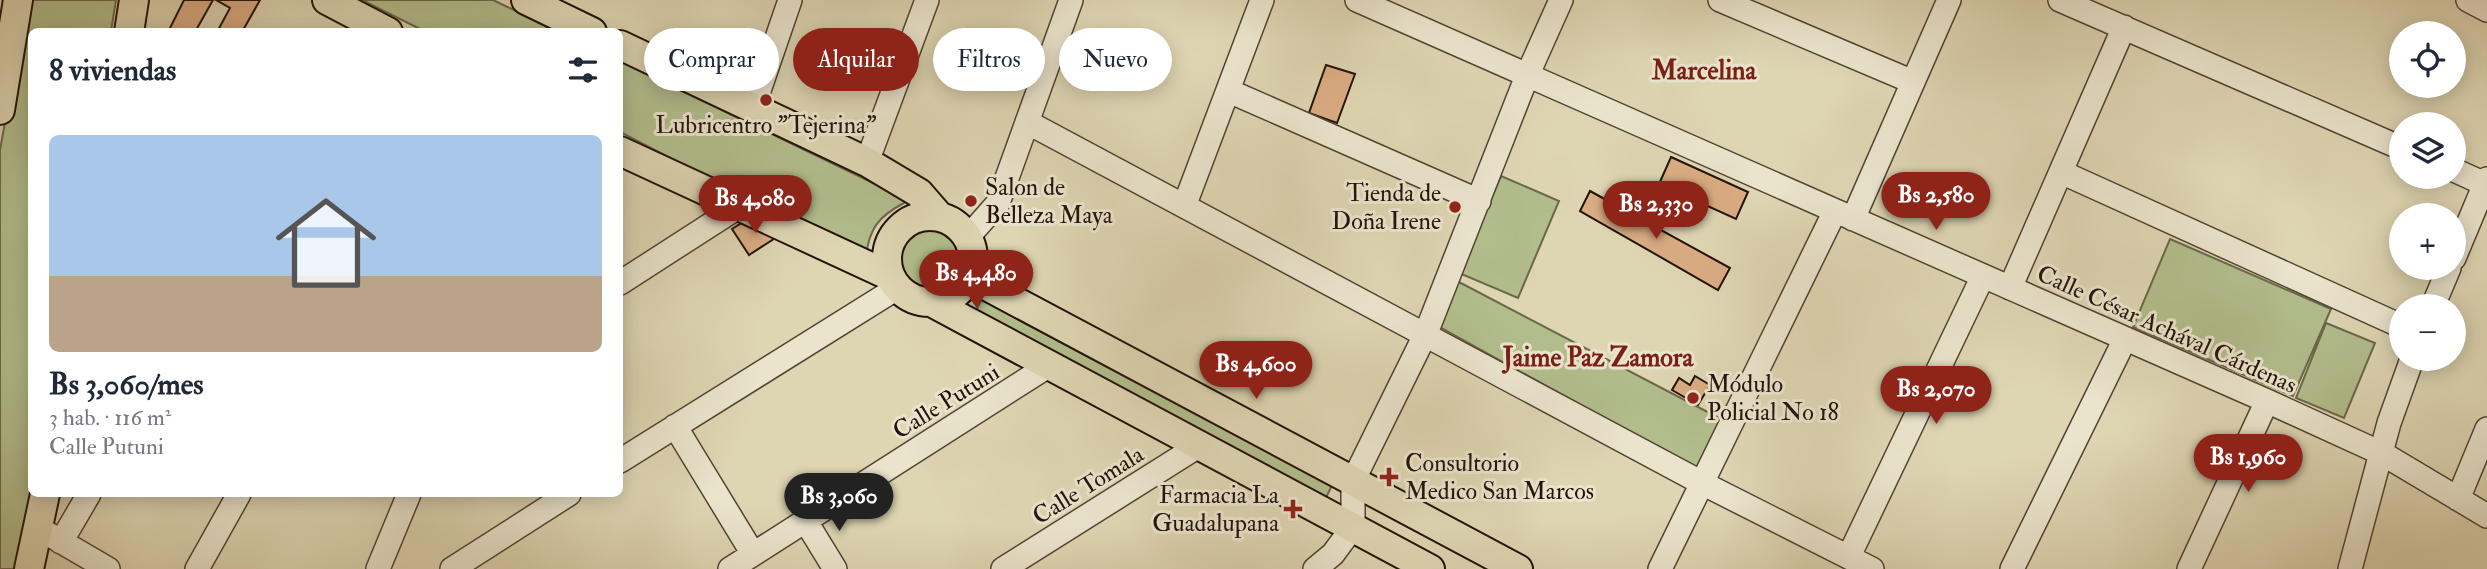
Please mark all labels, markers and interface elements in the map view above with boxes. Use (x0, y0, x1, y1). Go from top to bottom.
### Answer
map controls (2389, 21, 2466, 371)
button: locate (2389, 21, 2466, 98)
chip: Comprar (644, 28, 779, 91)
chip: Alquilar (793, 28, 919, 91)
chip: Filtros (933, 28, 1045, 91)
chip: Nuevo (1059, 28, 1172, 91)
icon: filters (564, 51, 602, 89)
text: 8 viviendas (49, 52, 176, 89)
district label: Marcelina (1651, 55, 1757, 87)
marker: Lubricentro "Tejerina" (758, 92, 774, 108)
place label: Lubricentro "Tejerina" (656, 110, 877, 141)
button: layers (2389, 112, 2466, 189)
place label: Salon de Belleza Maya (985, 172, 1114, 231)
pin: Bs 2,580 (1864, 173, 2008, 232)
pin: Bs 4,080 (683, 176, 827, 235)
place label: Tienda de Doña Irene (1332, 178, 1441, 237)
icon: home (263, 180, 389, 306)
text: Bs 2,580 (1897, 180, 1975, 209)
pin: Bs 2,330 (1584, 182, 1728, 241)
text: Bs 4,080 (715, 183, 795, 212)
text: Bs 2,330 (1619, 189, 1693, 218)
marker: Salon de Belleza Maya (963, 193, 979, 209)
marker: Tienda de Doña Irene (1447, 199, 1463, 215)
button: + (2389, 203, 2466, 280)
pin: Bs 4,480 (904, 250, 1048, 310)
text: Bs 4,480 (935, 258, 1017, 287)
street label: Calle César Achával Cárdenas (2032, 258, 2302, 401)
button: − (2389, 294, 2466, 371)
pin: Bs 4,600 (1184, 342, 1328, 401)
district label: Jaime Paz Zamora (1501, 342, 1695, 374)
text: Bs 4,600 (1215, 349, 1297, 378)
street label: Calle Putuni (887, 356, 1005, 446)
text: Bs 3,060/mes (49, 366, 204, 403)
pin: Bs 2,070 (1864, 366, 2008, 426)
place label: Módulo Policial No 18 (1707, 369, 1839, 428)
text: Bs 2,070 (1897, 374, 1975, 403)
marker: Módulo Policial No 18 (1685, 390, 1701, 406)
text: 3 hab. · 116 m² (49, 403, 171, 432)
text: Calle Putuni (49, 432, 164, 461)
pin: Bs 1,960 (2176, 434, 2320, 494)
street label: Calle Tomala (1027, 438, 1151, 532)
text: Bs 1,960 (2210, 442, 2286, 471)
place label: Consultorio Medico San Marcos (1405, 448, 1594, 507)
marker: Consultorio Medico San Marcos (1379, 467, 1399, 487)
pin: Bs 3,060 (767, 474, 911, 533)
place label: Farmacia La Guadalupana (1152, 480, 1280, 539)
text: Bs 3,060 (800, 481, 878, 510)
marker: Farmacia La Guadalupana (1285, 501, 1301, 517)

